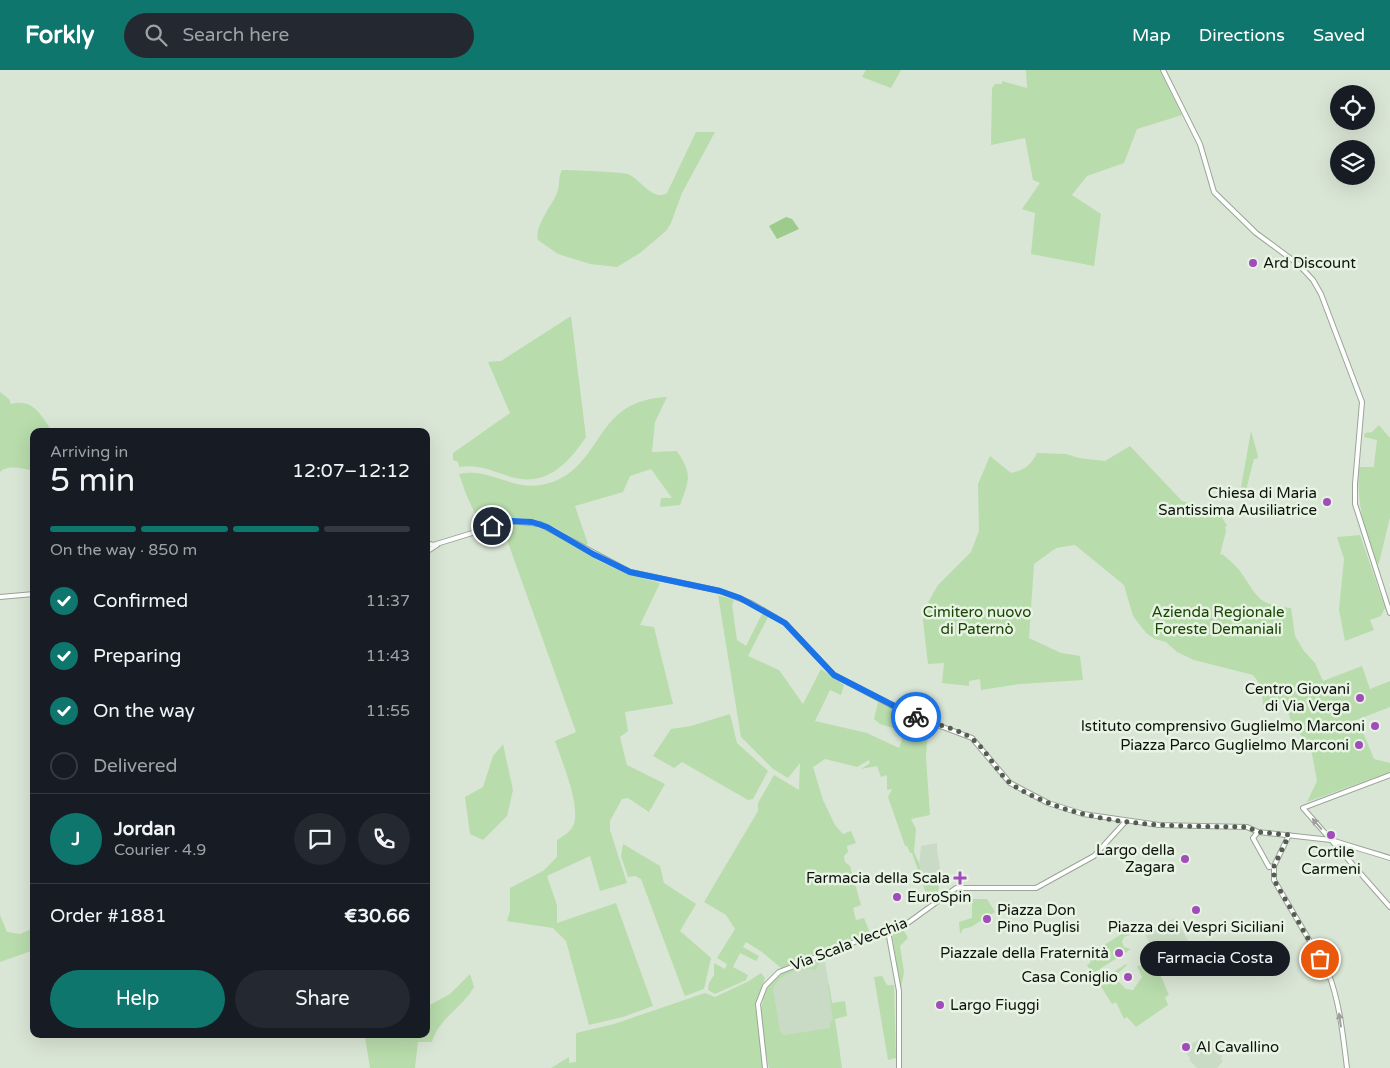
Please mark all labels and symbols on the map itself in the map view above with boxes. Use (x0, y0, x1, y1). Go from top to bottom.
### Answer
place label: Ard Discount (1263, 254, 1356, 272)
marker: Ard Discount (1247, 257, 1259, 269)
place label: Chiesa di Maria Santissima Ausiliatrice (1158, 484, 1317, 519)
marker: Chiesa di Maria Santissima Ausiliatrice (1321, 496, 1333, 508)
pin (471, 505, 513, 547)
park label: Cimitero nuovo di Paternò (923, 603, 1031, 638)
park label: Azienda Regionale Foreste Demaniali (1151, 603, 1285, 638)
place label: Centro Giovani di Via Verga (1245, 680, 1350, 715)
courier (891, 692, 941, 742)
marker: Centro Giovani di Via Verga (1354, 692, 1366, 704)
place label: Istituto comprensivo Guglielmo Marconi (1081, 717, 1365, 735)
marker: Istituto comprensivo Guglielmo Marconi (1369, 720, 1381, 732)
place label: Piazza Parco Guglielmo Marconi (1120, 736, 1349, 754)
marker: Piazza Parco Guglielmo Marconi (1353, 739, 1365, 751)
one-way arrow (1312, 818, 1323, 831)
marker: Cortile Carmeni (1325, 829, 1337, 841)
place label: Largo della Zagara (1096, 841, 1175, 876)
place label: Cortile Carmeni (1301, 843, 1361, 878)
marker: Largo della Zagara (1179, 853, 1191, 865)
place label: Farmacia della Scala (806, 869, 950, 887)
marker: Farmacia della Scala (954, 872, 966, 884)
place label: EuroSpin (907, 888, 971, 906)
marker: EuroSpin (891, 891, 903, 903)
place label: Piazza Don Pino Puglisi (997, 901, 1080, 936)
marker: Piazza dei Vespri Siciliani (1190, 904, 1202, 916)
street label: Via Scala Vecchia (788, 913, 910, 975)
marker: Piazza Don Pino Puglisi (981, 913, 993, 925)
place label: Piazza dei Vespri Siciliani (1108, 918, 1284, 936)
pin (1299, 938, 1341, 980)
callout: Farmacia Costa (1140, 942, 1290, 976)
place label: Piazzale della Fraternità (940, 944, 1109, 962)
marker: Piazzale della Fraternità (1113, 947, 1125, 959)
place label: Casa Coniglio (1021, 968, 1118, 986)
marker: Casa Coniglio (1122, 971, 1134, 983)
place label: Largo Fiuggi (950, 996, 1040, 1014)
marker: Largo Fiuggi (934, 999, 946, 1011)
one-way arrow (1336, 1011, 1344, 1027)
place label: Al Cavallino (1196, 1038, 1279, 1056)
marker: Al Cavallino (1180, 1041, 1192, 1053)

